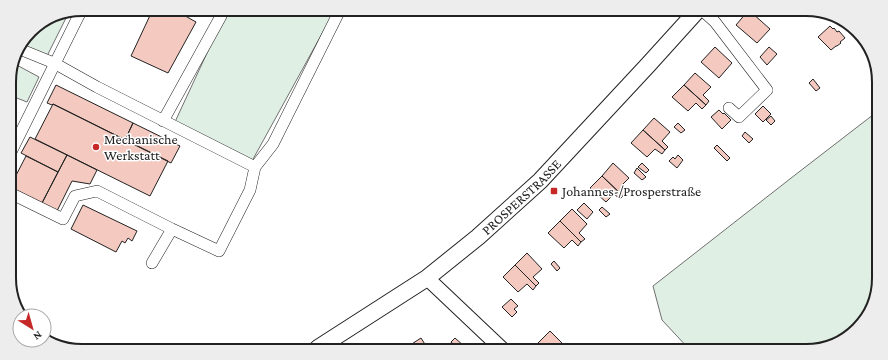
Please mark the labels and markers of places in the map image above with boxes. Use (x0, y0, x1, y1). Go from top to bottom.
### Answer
place label: Mechanische Werkstatt (104, 131, 178, 163)
marker: Mechanische Werkstatt (91, 142, 101, 152)
place label: Johannes-/Prosperstraße (560, 183, 701, 199)
marker: Johannes-/Prosperstraße (549, 186, 559, 196)

